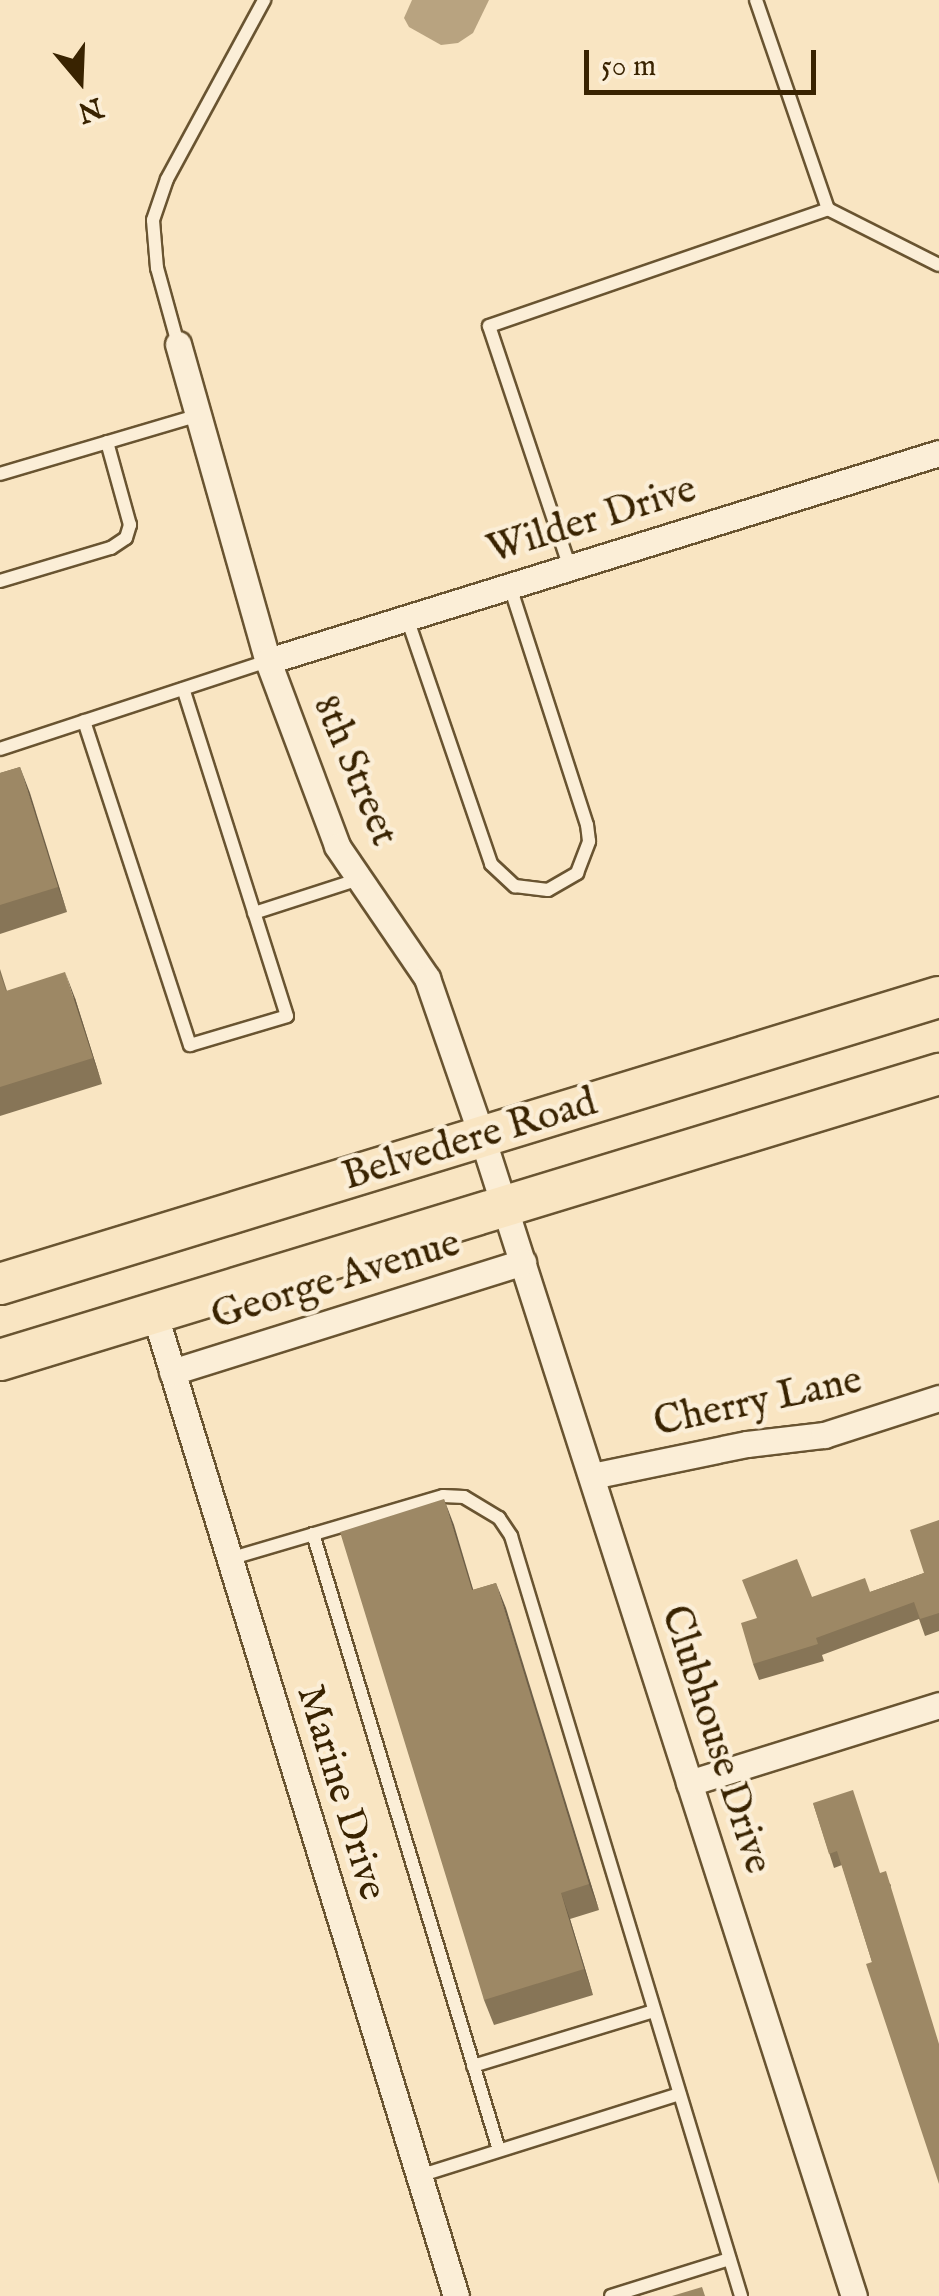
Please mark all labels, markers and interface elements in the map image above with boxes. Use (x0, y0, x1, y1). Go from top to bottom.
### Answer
north arrow (30, 30, 130, 130)
scale bar (589, 30, 822, 92)
text: 50 m (601, 48, 656, 86)
text: N (73, 88, 107, 129)
street label: Wilder Drive (482, 466, 702, 576)
street label: 8th Street (301, 689, 407, 853)
street label: Belvedere Road (337, 1080, 603, 1202)
street label: George Avenue (206, 1220, 466, 1342)
street label: Cherry Lane (650, 1358, 866, 1448)
street label: Clubhouse Drive (649, 1600, 781, 1880)
street label: Marine Drive (285, 1680, 395, 1906)

